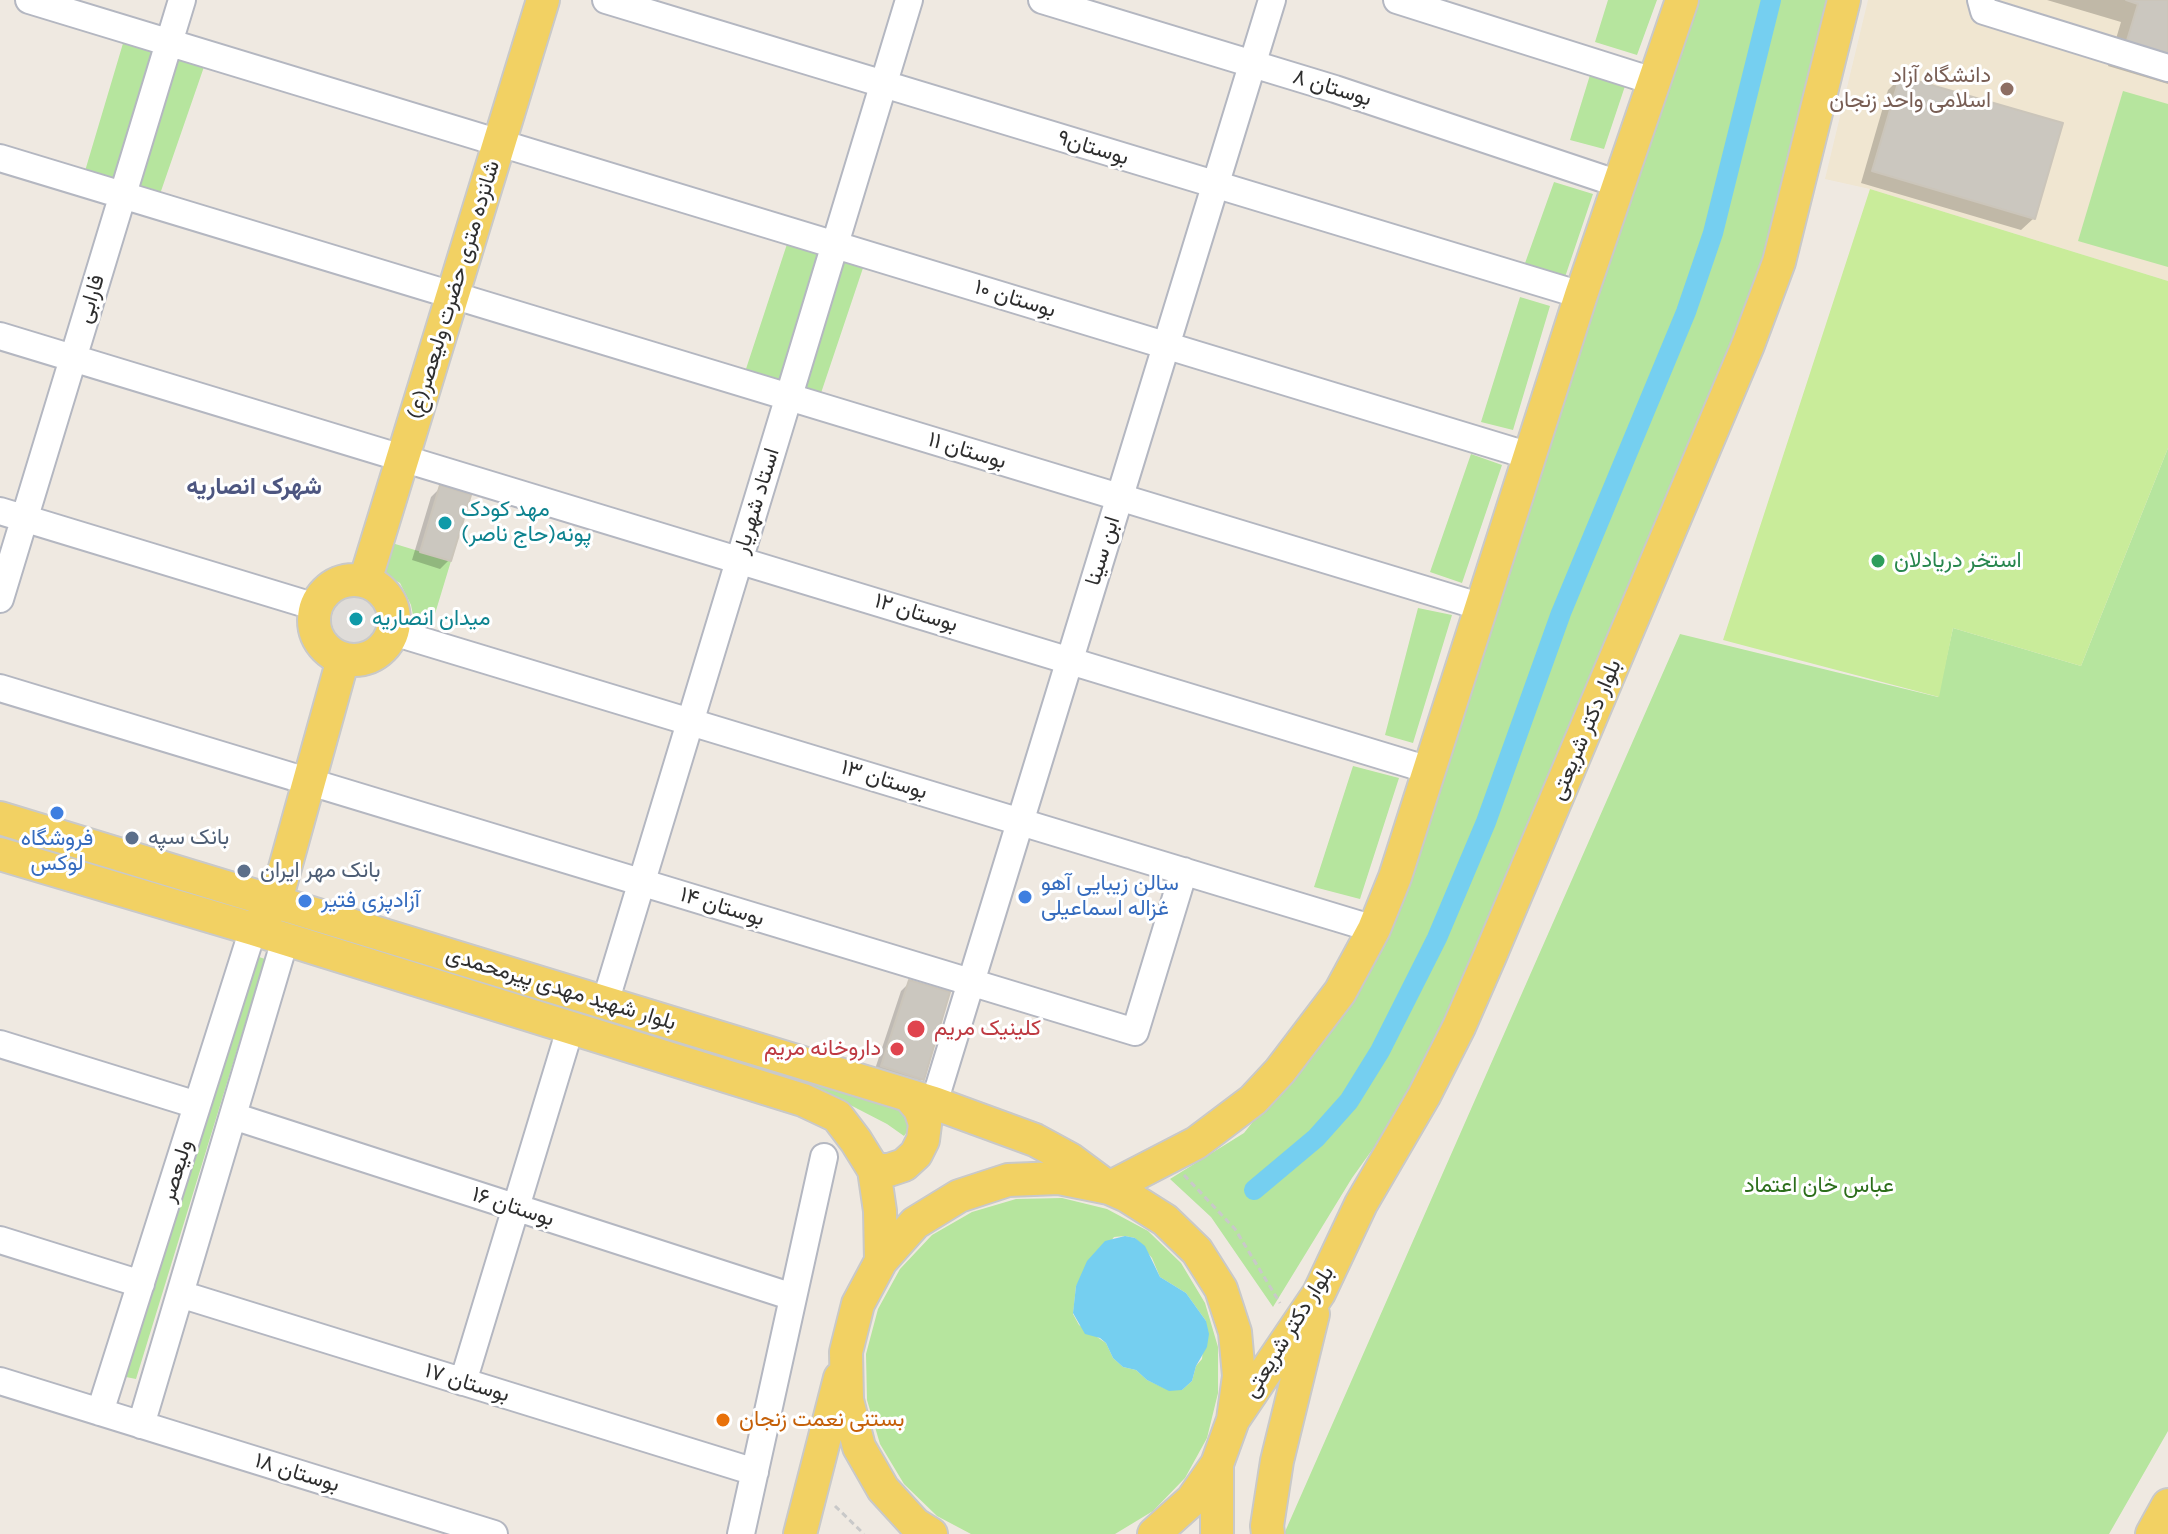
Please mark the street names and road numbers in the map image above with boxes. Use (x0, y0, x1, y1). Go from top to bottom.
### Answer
street label: بوستان ۸ (1289, 64, 1375, 112)
street label: بوستان۹ (1054, 125, 1132, 171)
street label: شانزده متری حضرت ولیعصر(ع) (402, 157, 506, 423)
street label: فارابی (71, 271, 111, 327)
street label: بوستان ۱۰ (971, 274, 1059, 324)
street label: بوستان ۱۱ (925, 427, 1009, 475)
street label: استاد شهریار (728, 445, 786, 557)
street label: ابن سینا (1080, 513, 1126, 589)
street label: بوستان ۱۲ (871, 588, 961, 638)
street label: بلوار دکتر شریعتی (1545, 656, 1627, 804)
street label: بوستان ۱۳ (838, 754, 930, 806)
street label: بوستان ۱۴ (677, 882, 767, 932)
street label: بلوار شهید مهدی پیرمحمدی (443, 941, 679, 1037)
street label: ولیعصر (155, 1136, 199, 1206)
street label: بوستان ۱۶ (469, 1181, 557, 1233)
street label: بلوار دکتر شریعتی (1238, 1261, 1340, 1403)
street label: بوستان ۱۷ (421, 1358, 513, 1408)
street label: بوستان ۱۸ (251, 1448, 343, 1498)

